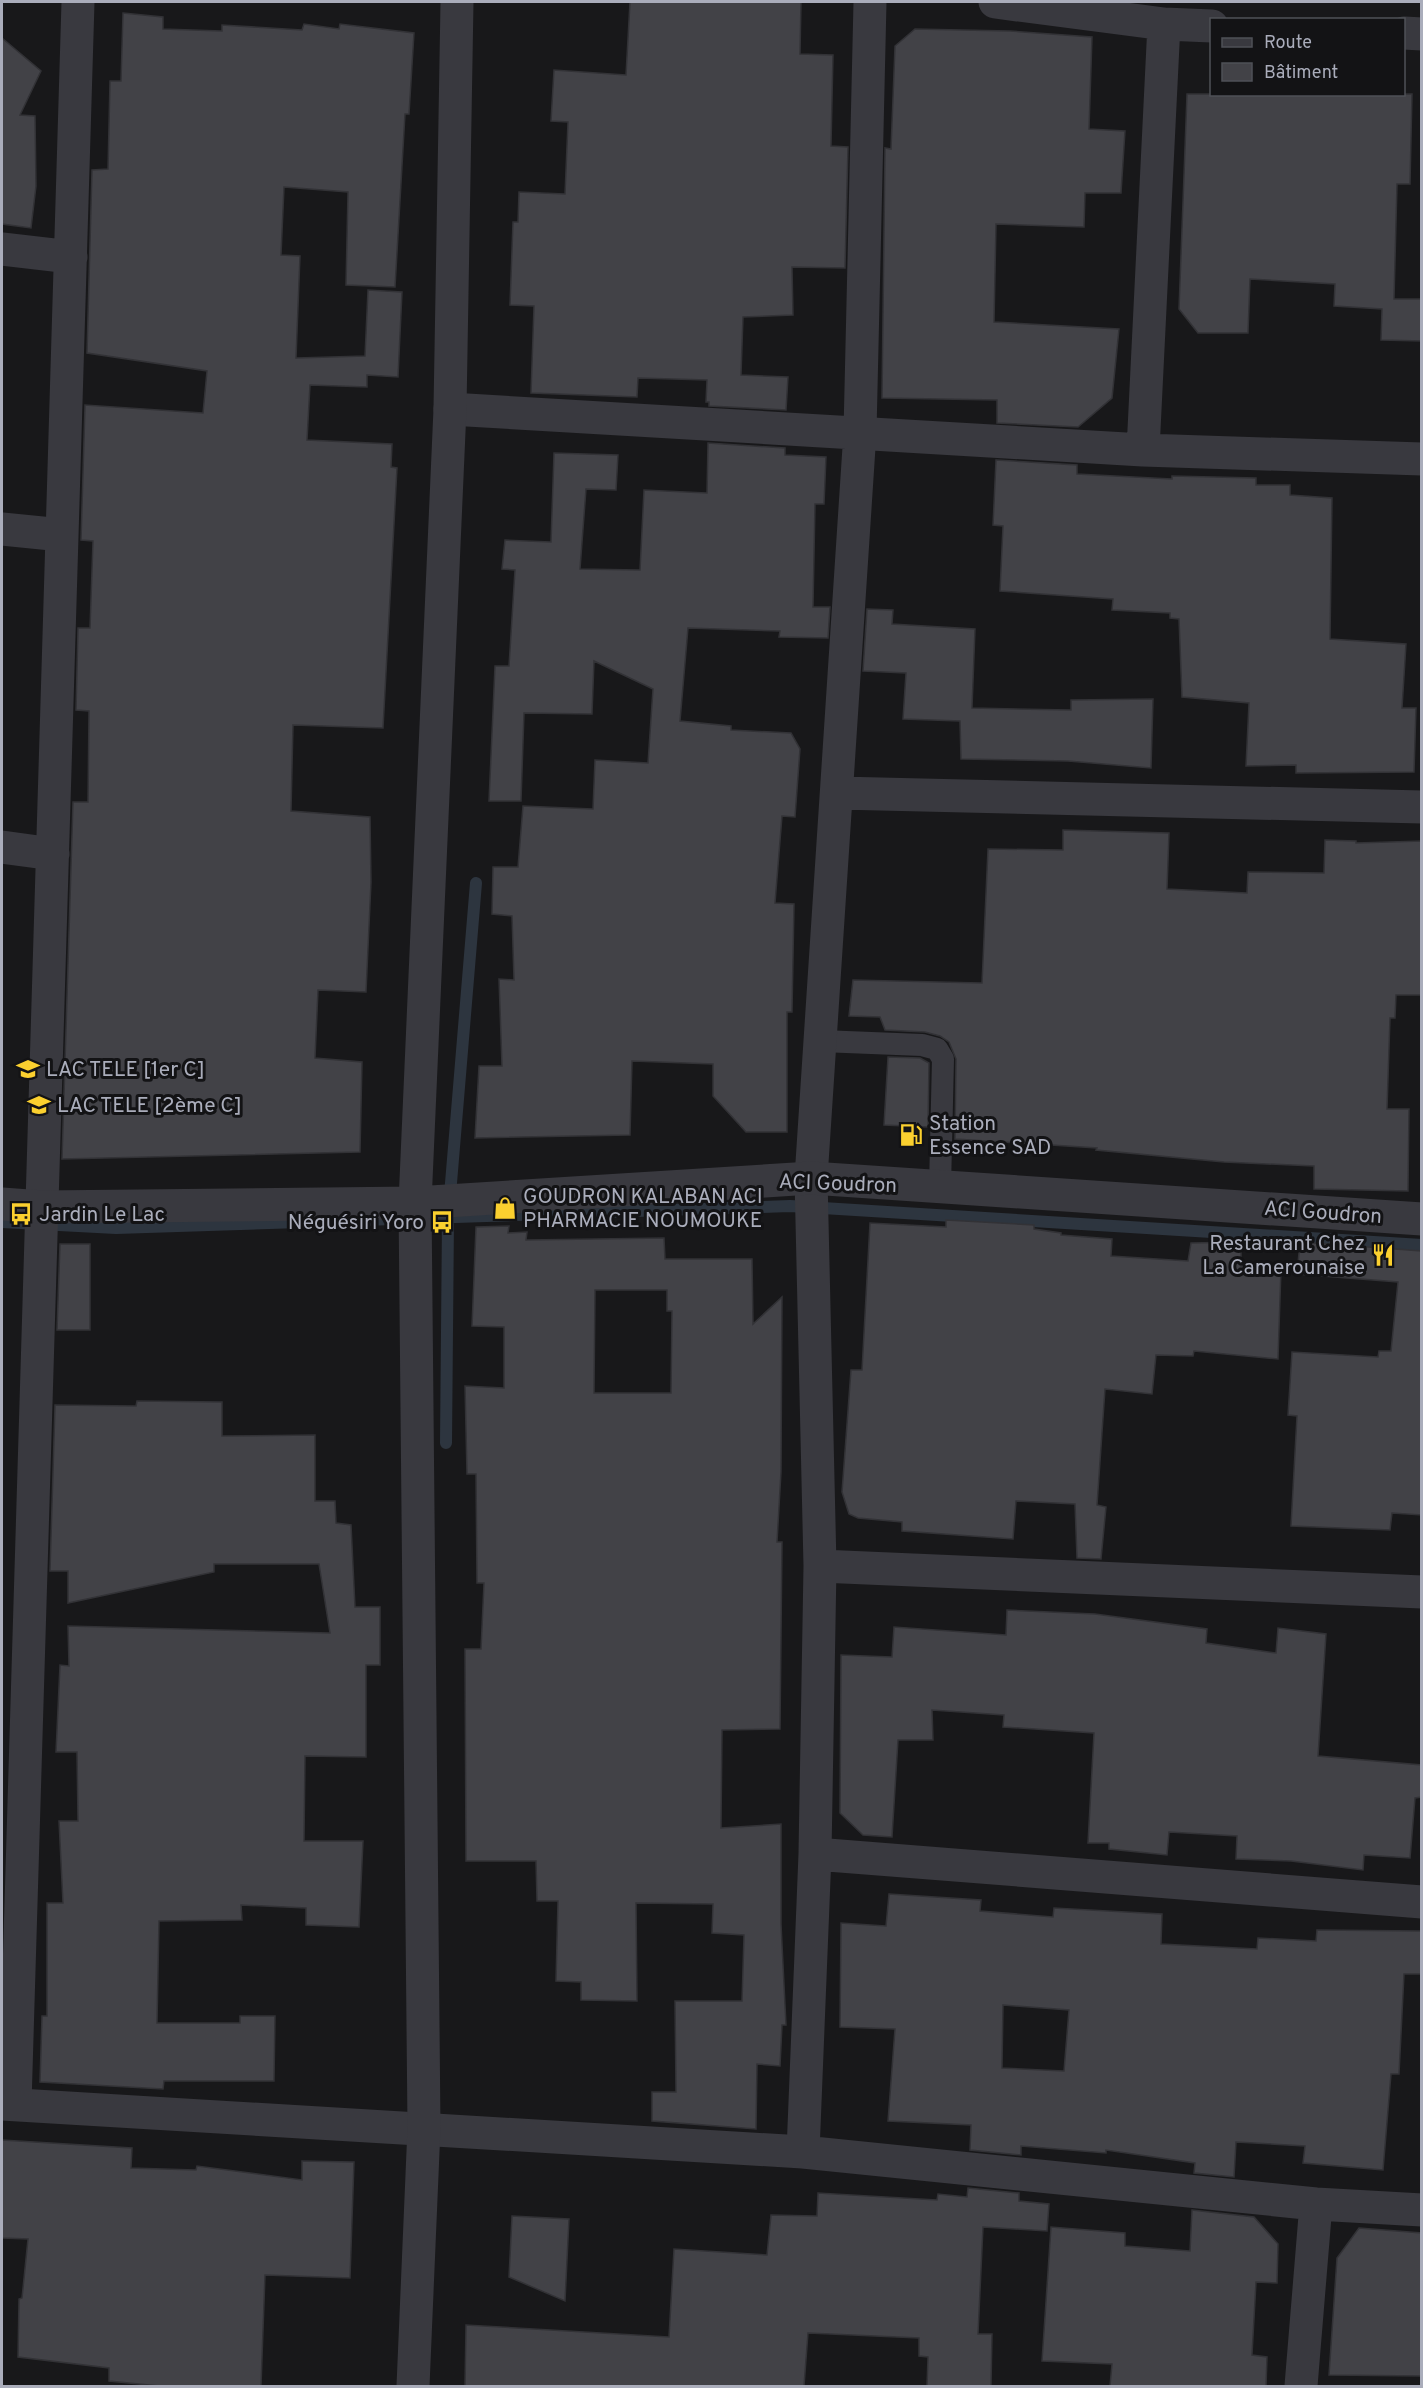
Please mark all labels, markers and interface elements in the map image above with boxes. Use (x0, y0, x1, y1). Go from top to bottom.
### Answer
legend (1210, 18, 1405, 96)
text: Route (1264, 32, 1312, 55)
text: Bâtiment (1264, 62, 1338, 85)
school or university icon: LAC TELE [1er C] (15, 1056, 41, 1082)
place label: LAC TELE [1er C] (46, 1057, 205, 1084)
school or university icon: LAC TELE [2ème C] (26, 1092, 52, 1118)
place label: LAC TELE [2ème C] (57, 1093, 242, 1120)
place label: Station Essence SAD (929, 1111, 1051, 1162)
fuel station icon: Station Essence SAD (898, 1122, 924, 1148)
street label: ACI Goudron (778, 1169, 898, 1200)
place label: GOUDRON KALABAN ACI PHARMACIE NOUMOUKE (523, 1184, 763, 1235)
shop icon: GOUDRON KALABAN ACI PHARMACIE NOUMOUKE (492, 1195, 518, 1221)
street label: ACI Goudron (1263, 1196, 1383, 1231)
bus stop icon: Jardin Le Lac (8, 1201, 34, 1227)
place label: Jardin Le Lac (39, 1202, 165, 1229)
bus stop icon: Néguésiri Yoro (429, 1209, 455, 1235)
place label: Néguésiri Yoro (288, 1210, 424, 1237)
place label: Restaurant Chez La Camerounaise (1202, 1231, 1365, 1282)
restaurant icon: Restaurant Chez La Camerounaise (1370, 1242, 1396, 1268)

